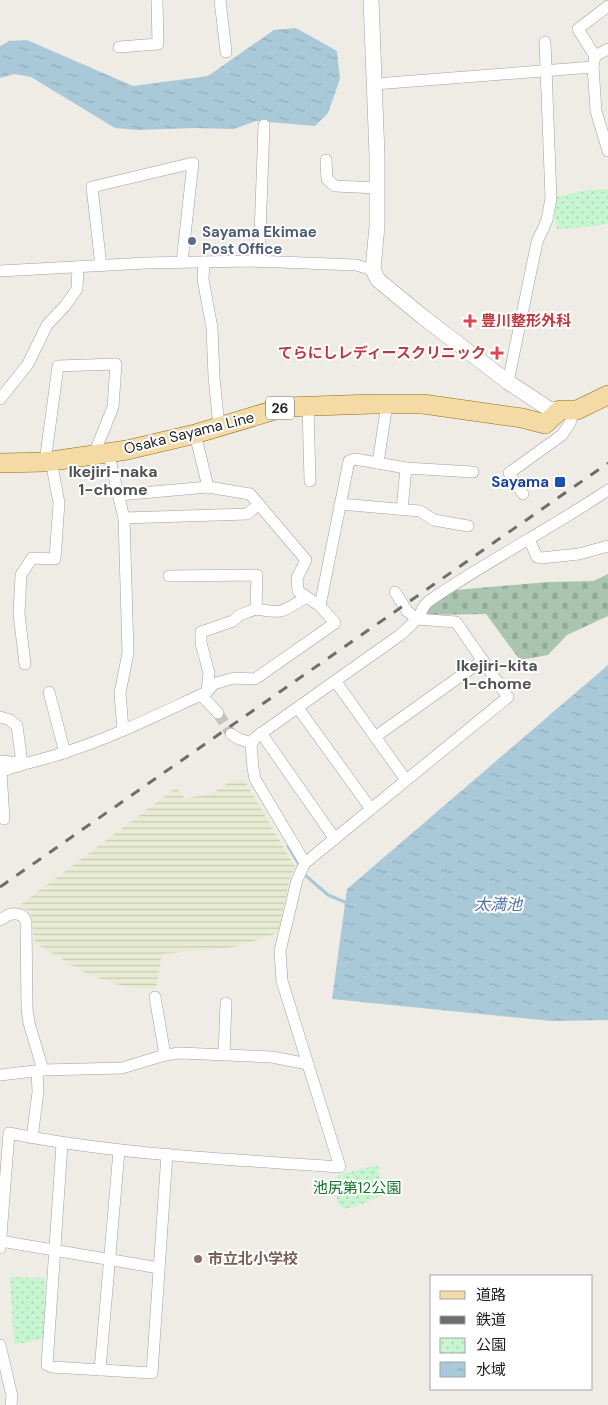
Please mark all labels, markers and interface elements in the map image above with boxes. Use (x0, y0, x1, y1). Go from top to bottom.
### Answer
place label: Sayama Ekimae Post Office (202, 222, 317, 259)
marker: Sayama Ekimae Post Office (186, 235, 198, 247)
place label: 豊川整形外科 (481, 311, 571, 331)
marker: 豊川整形外科 (463, 314, 477, 328)
place label: てらにしレディースクリニック (278, 343, 486, 363)
marker: てらにしレディースクリニック (490, 346, 504, 360)
road number: 26 (266, 396, 294, 419)
street label: Osaka Sayama Line (122, 407, 256, 459)
district label: Ikejiri-naka 1-chome (68, 461, 158, 500)
place label: Sayama (491, 472, 549, 492)
marker: Sayama (553, 475, 567, 489)
district label: Ikejiri-kita 1-chome (456, 655, 538, 694)
water label: 太満池 (474, 894, 524, 915)
park label: 池尻第12公園 (313, 1178, 401, 1198)
place label: 市立北小学校 (208, 1249, 298, 1269)
marker: 市立北小学校 (192, 1253, 204, 1265)
legend (430, 1275, 593, 1390)
text: 道路 (476, 1285, 506, 1305)
text: 鉄道 (476, 1310, 506, 1330)
text: 公園 (476, 1335, 506, 1355)
text: 水域 (476, 1360, 506, 1380)

